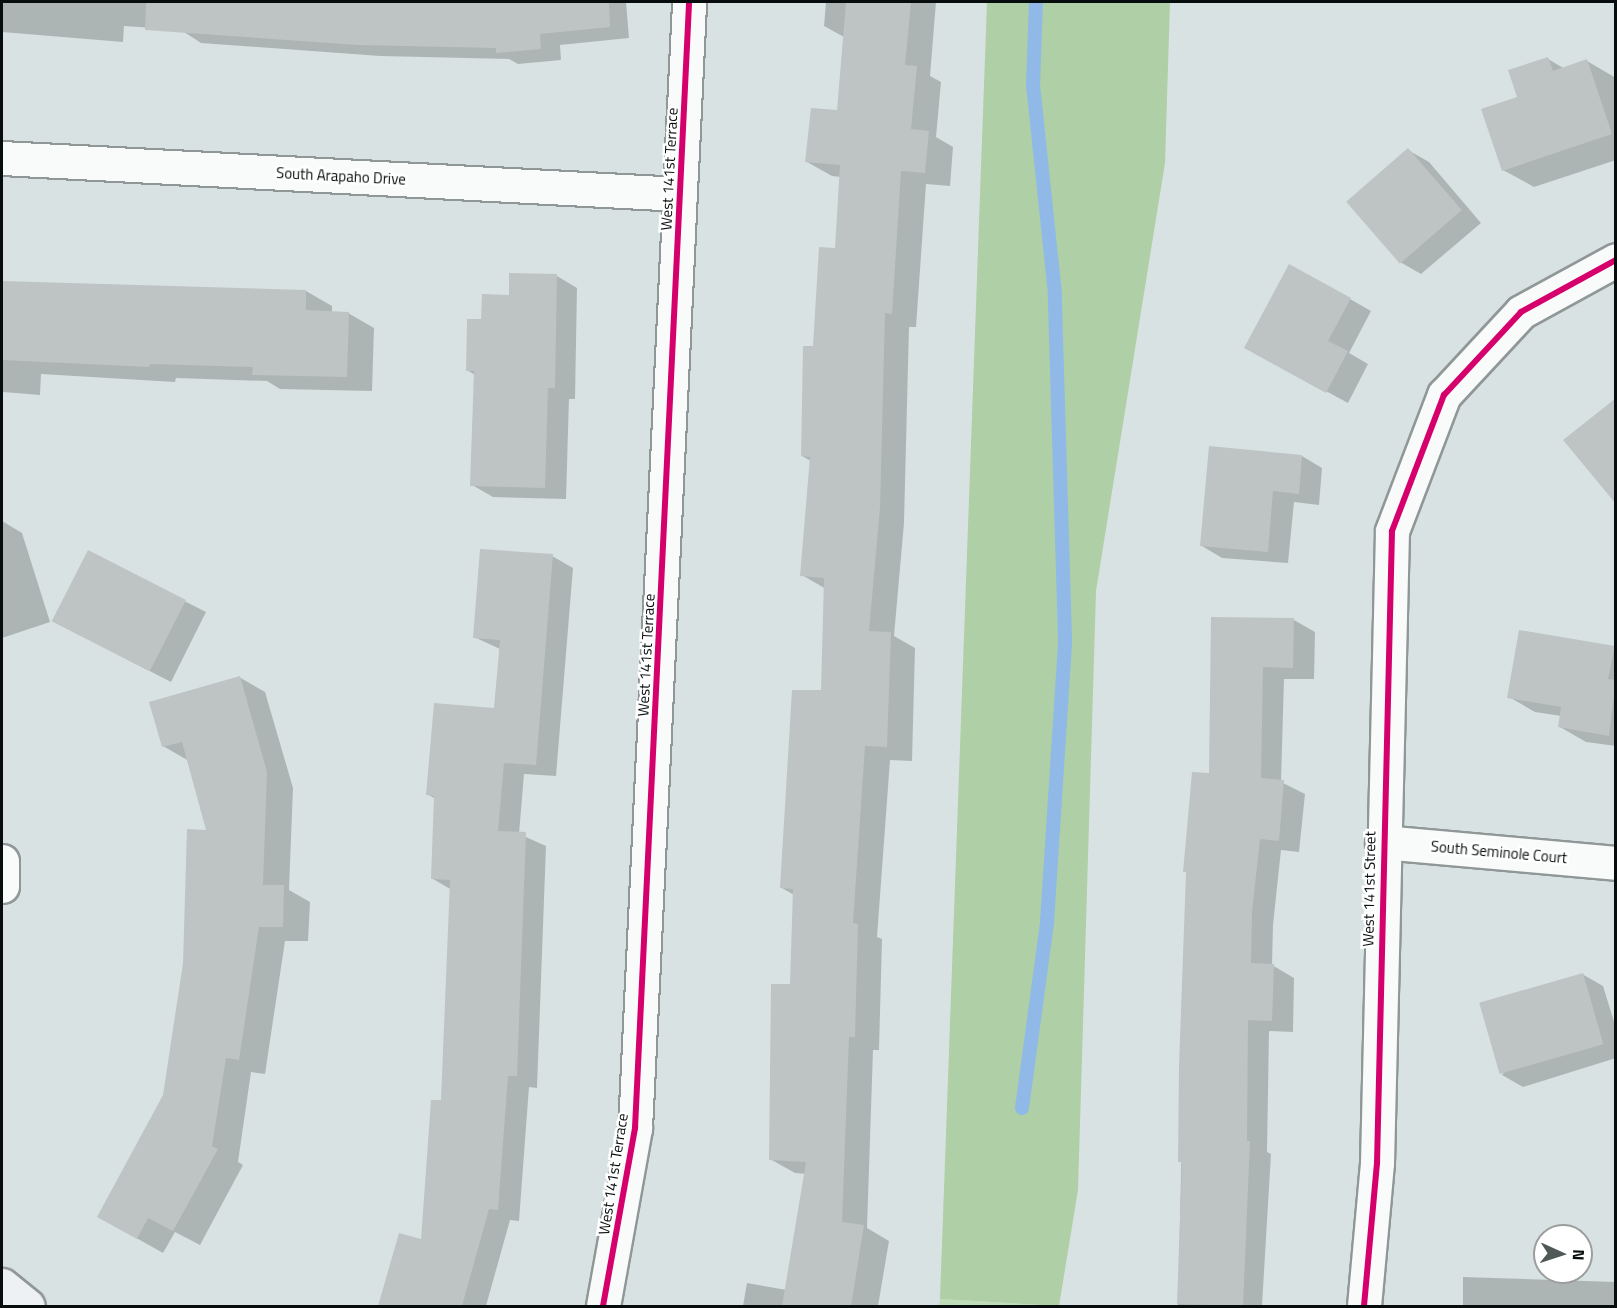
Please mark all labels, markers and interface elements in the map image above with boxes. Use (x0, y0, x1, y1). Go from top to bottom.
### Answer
street label: West 141st Terrace (657, 107, 681, 231)
street label: South Arapaho Drive (276, 164, 406, 188)
street label: West 141st Terrace (634, 593, 658, 717)
street label: West 141st Street (1359, 831, 1379, 947)
street label: South Seminole Court (1430, 837, 1568, 867)
street label: West 141st Terrace (595, 1112, 631, 1236)
north arrow (1533, 1224, 1593, 1284)
text: N (1567, 1249, 1591, 1261)

